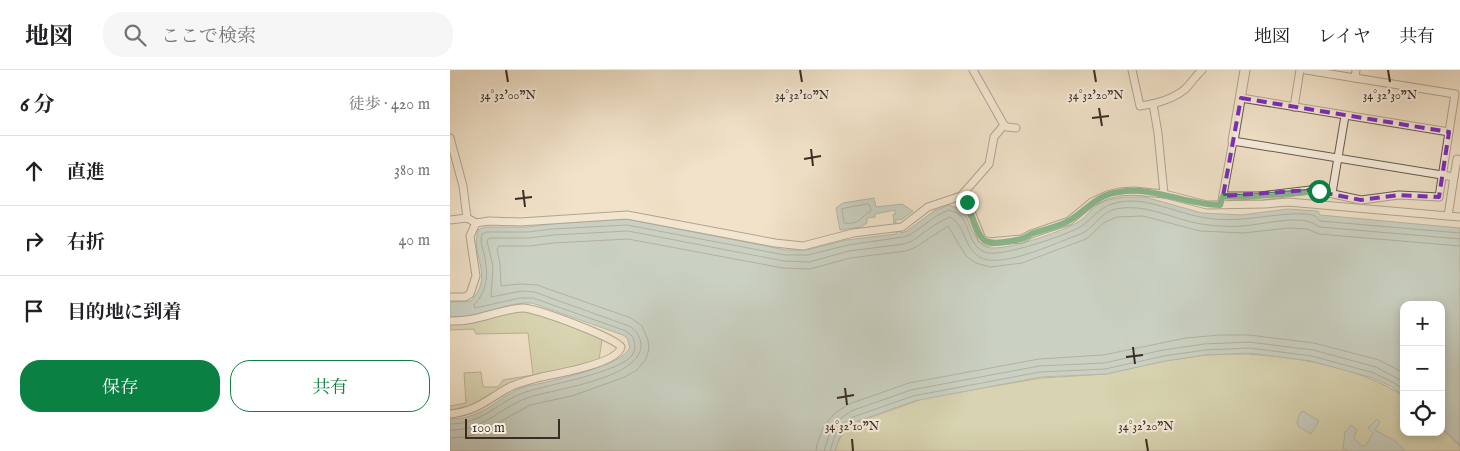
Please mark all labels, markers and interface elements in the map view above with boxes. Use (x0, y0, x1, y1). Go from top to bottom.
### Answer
search box (103, 12, 453, 57)
icon: search (121, 21, 149, 49)
text: 地図 (25, 22, 73, 53)
text: ここで検索 (161, 25, 256, 49)
text: 地図 (1254, 26, 1290, 49)
text: レイヤ (1318, 26, 1371, 49)
text: 共有 (1399, 26, 1435, 49)
text: 34°32'00"N (480, 88, 536, 103)
text: 34°32'10"N (775, 88, 830, 103)
text: 34°32'20"N (1068, 88, 1124, 103)
text: 34°32'30"N (1363, 88, 1418, 103)
text: 6 分 (20, 92, 54, 119)
text: 徒歩 · 420 m (348, 95, 430, 115)
icon: ahead (20, 157, 48, 185)
text: 直進 (67, 161, 105, 185)
text: 380 m (394, 161, 430, 181)
route start (1308, 180, 1331, 203)
route end (956, 191, 979, 214)
icon: right (20, 227, 48, 255)
text: 右折 (67, 231, 105, 255)
text: 40 m (398, 231, 430, 251)
icon: arrive (20, 297, 48, 325)
text: 目的地に到着 (67, 301, 181, 325)
map controls (1400, 301, 1445, 436)
button: + (1400, 301, 1445, 346)
button: − (1400, 346, 1445, 391)
button: 保存 (20, 360, 220, 412)
button: 共有 (230, 360, 430, 412)
button: locate (1400, 391, 1445, 436)
scale bar (465, 416, 560, 439)
text: 100 m (472, 419, 505, 437)
text: 34°32'10"N (825, 419, 880, 434)
text: 34°32'20"N (1118, 419, 1174, 434)

